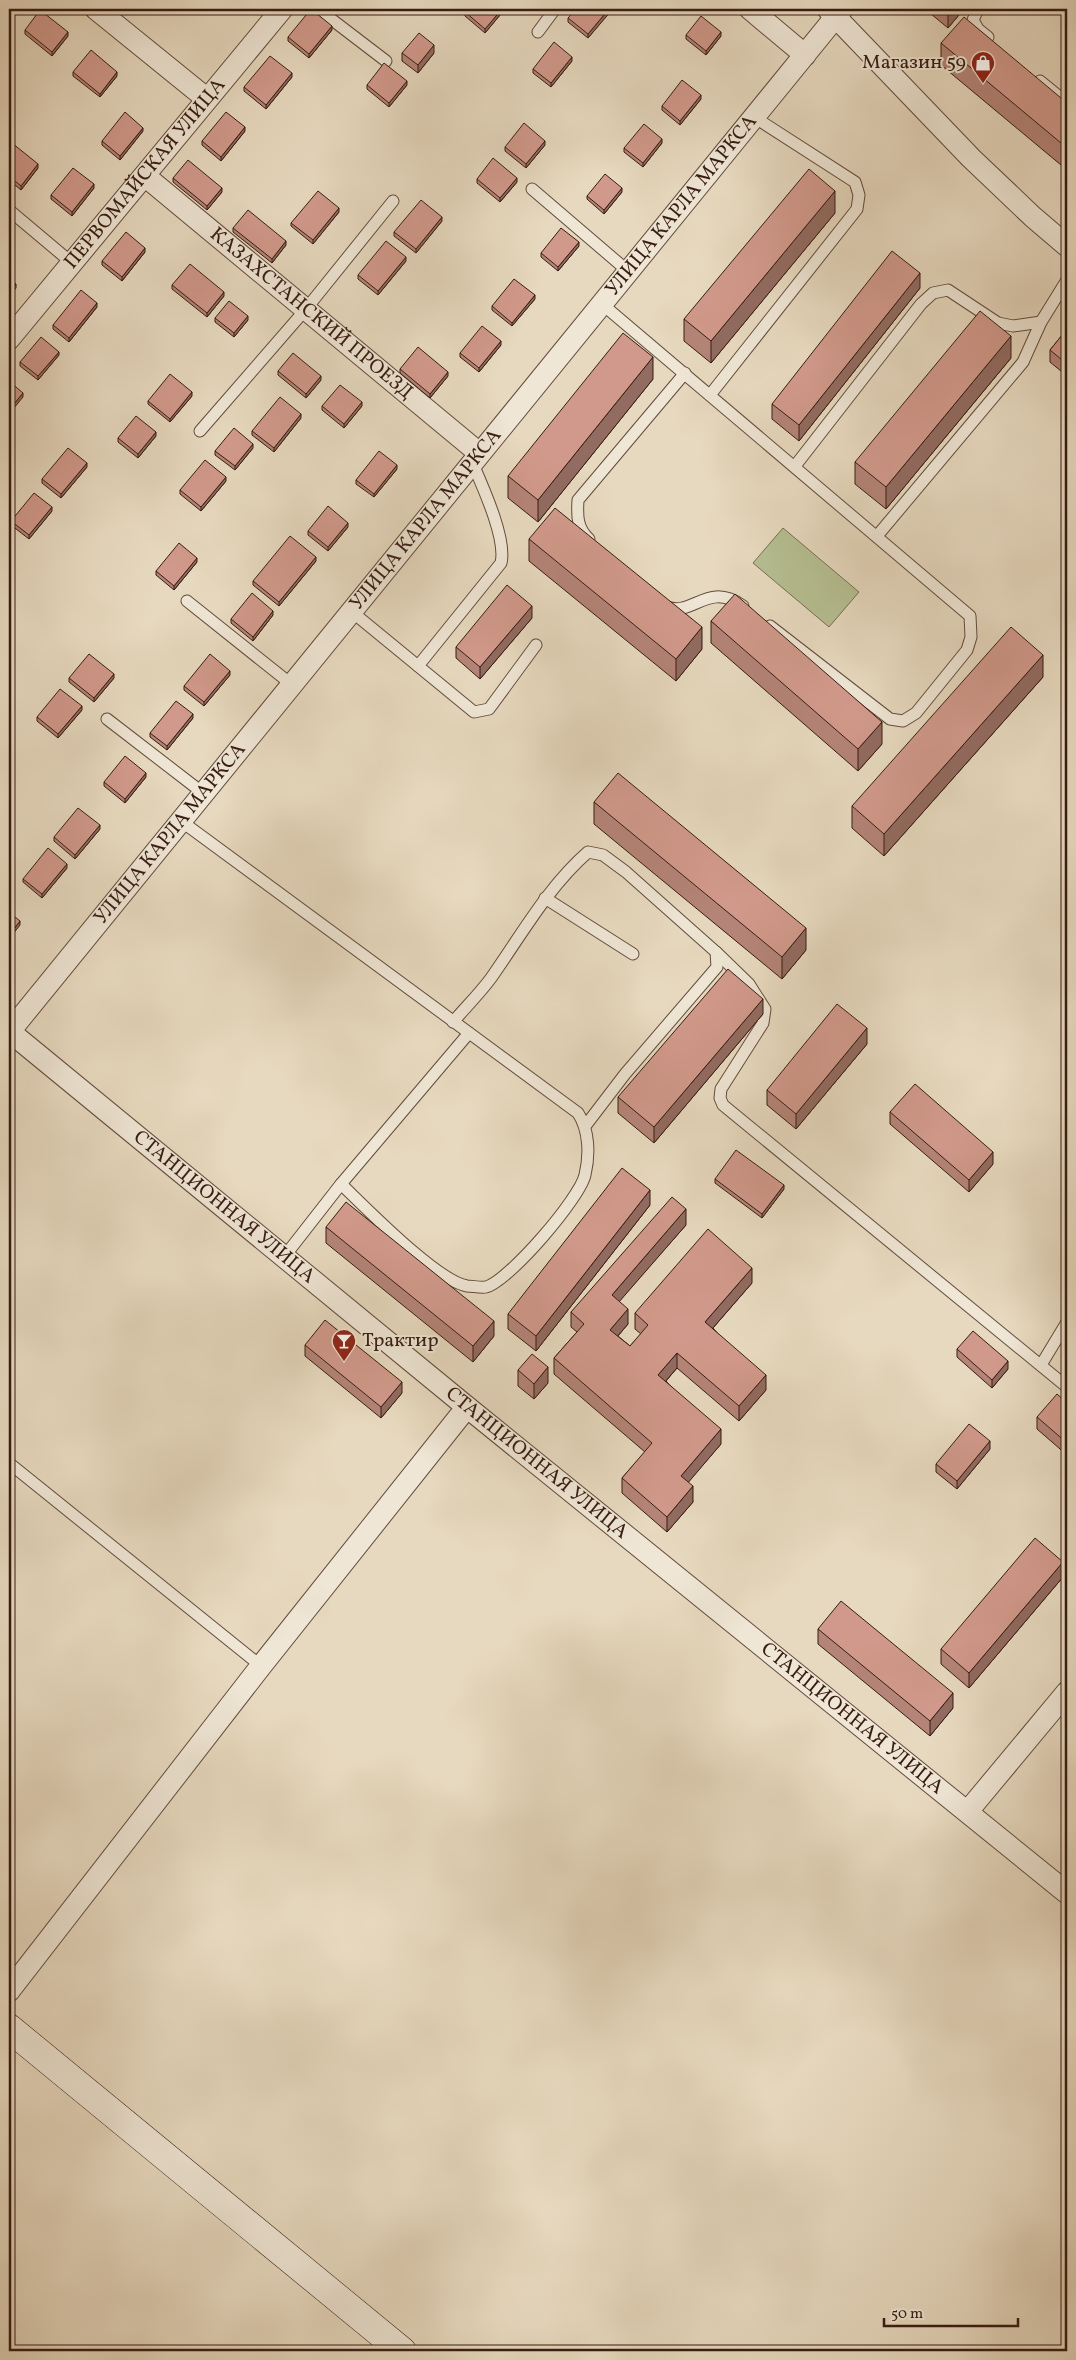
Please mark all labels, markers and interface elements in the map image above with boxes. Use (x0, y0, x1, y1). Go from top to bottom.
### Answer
place label: Магазин 59 (862, 49, 966, 77)
shop icon: Магазин 59 (970, 50, 996, 84)
street label: ПЕРВОМАЙСКАЯ УЛИЦА (58, 73, 233, 276)
street label: УЛИЦА КАРЛА МАРКСА (599, 109, 764, 303)
street label: КАЗАХСТАНСКИЙ ПРОЕЗД (203, 221, 419, 407)
street label: УЛИЦА КАРЛА МАРКСА (344, 423, 509, 617)
street label: УЛИЦА КАРЛА МАРКСА (88, 737, 253, 931)
street label: СТАНЦИОННАЯ УЛИЦА (127, 1124, 321, 1291)
place label: Трактир (362, 1327, 439, 1355)
bar icon: Трактир (331, 1328, 357, 1362)
street label: СТАНЦИОННАЯ УЛИЦА (439, 1380, 634, 1546)
street label: СТАНЦИОННАЯ УЛИЦА (754, 1636, 950, 1802)
scale bar (884, 2295, 1017, 2327)
text: 50 m (891, 2304, 923, 2325)

